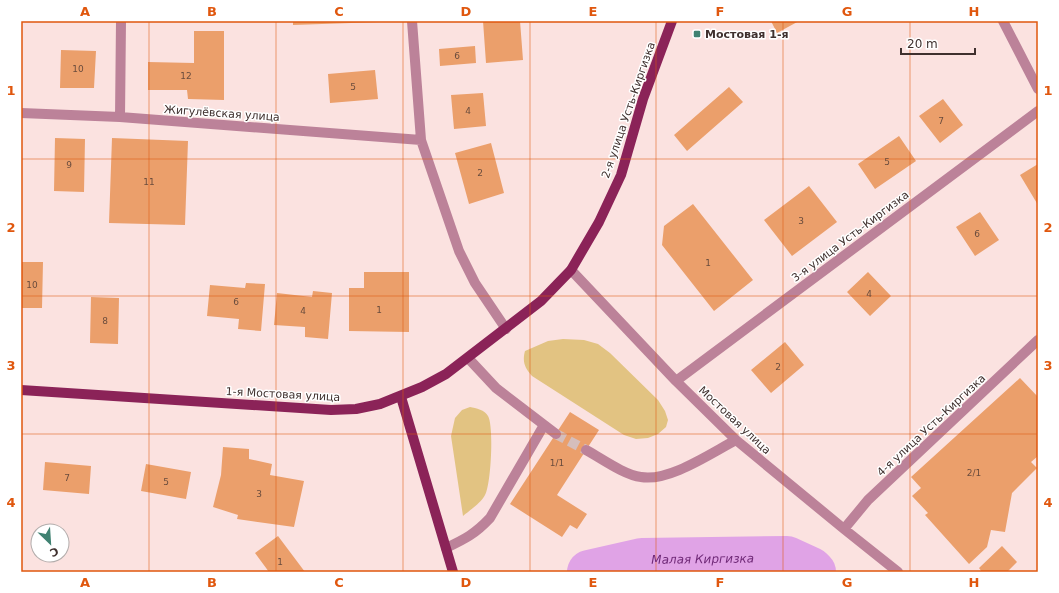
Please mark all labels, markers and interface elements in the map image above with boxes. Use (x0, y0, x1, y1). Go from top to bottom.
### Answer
text: A (80, 4, 90, 19)
text: B (207, 4, 217, 19)
text: C (334, 4, 344, 19)
text: D (461, 4, 472, 19)
text: E (589, 4, 597, 19)
text: F (716, 4, 724, 19)
text: G (842, 4, 852, 19)
text: H (969, 4, 979, 19)
place label: Мостовая 1-я (705, 28, 789, 41)
marker: Мостовая 1-я (692, 29, 702, 39)
scale bar (901, 30, 975, 56)
text: 20 m (907, 37, 938, 51)
street label: 2-я улица Усть-Киргизка (599, 40, 658, 180)
house number: 6 (454, 51, 460, 61)
house number: 10 (72, 64, 84, 74)
house number: 12 (180, 71, 192, 81)
house number: 5 (350, 82, 356, 92)
text: 1 (6, 83, 16, 98)
text: 1 (1043, 83, 1053, 98)
street label: Жигулёвская улица (164, 103, 280, 124)
house number: 4 (465, 106, 471, 116)
house number: 7 (938, 116, 944, 126)
house number: 5 (884, 157, 890, 167)
house number: 9 (66, 160, 72, 170)
house number: 2 (477, 168, 483, 178)
house number: 11 (143, 177, 155, 187)
street label: 3-я улица Усть-Киргизка (789, 188, 911, 285)
house number: 3 (798, 216, 804, 226)
text: 2 (6, 220, 16, 235)
text: 2 (1043, 220, 1053, 235)
house number: 6 (974, 229, 980, 239)
house number: 1 (705, 258, 711, 268)
house number: 10 (26, 280, 38, 290)
house number: 4 (866, 289, 872, 299)
house number: 6 (233, 297, 239, 307)
house number: 1 (376, 305, 382, 315)
house number: 4 (300, 306, 306, 316)
house number: 8 (102, 316, 108, 326)
text: 3 (6, 358, 16, 373)
text: 3 (1043, 358, 1053, 373)
house number: 2 (775, 362, 781, 372)
street label: 4-я улица Усть-Киргизка (875, 372, 988, 479)
street label: Мостовая улица (696, 384, 773, 457)
street label: 1-я Мостовая улица (225, 385, 341, 404)
house number: 1/1 (550, 458, 564, 468)
house number: 2/1 (967, 468, 981, 478)
house number: 7 (64, 473, 70, 483)
house number: 5 (163, 477, 169, 487)
house number: 3 (256, 489, 262, 499)
text: 4 (6, 495, 16, 510)
text: 4 (1043, 495, 1053, 510)
north arrow (30, 523, 70, 563)
text: С (48, 544, 60, 559)
water label: Малая Киргизка (651, 551, 754, 567)
house number: 1 (277, 557, 283, 567)
text: A (80, 575, 90, 590)
text: B (207, 575, 217, 590)
text: C (334, 575, 344, 590)
text: D (461, 575, 472, 590)
text: E (589, 575, 597, 590)
text: F (716, 575, 724, 590)
text: G (842, 575, 852, 590)
text: H (969, 575, 979, 590)

